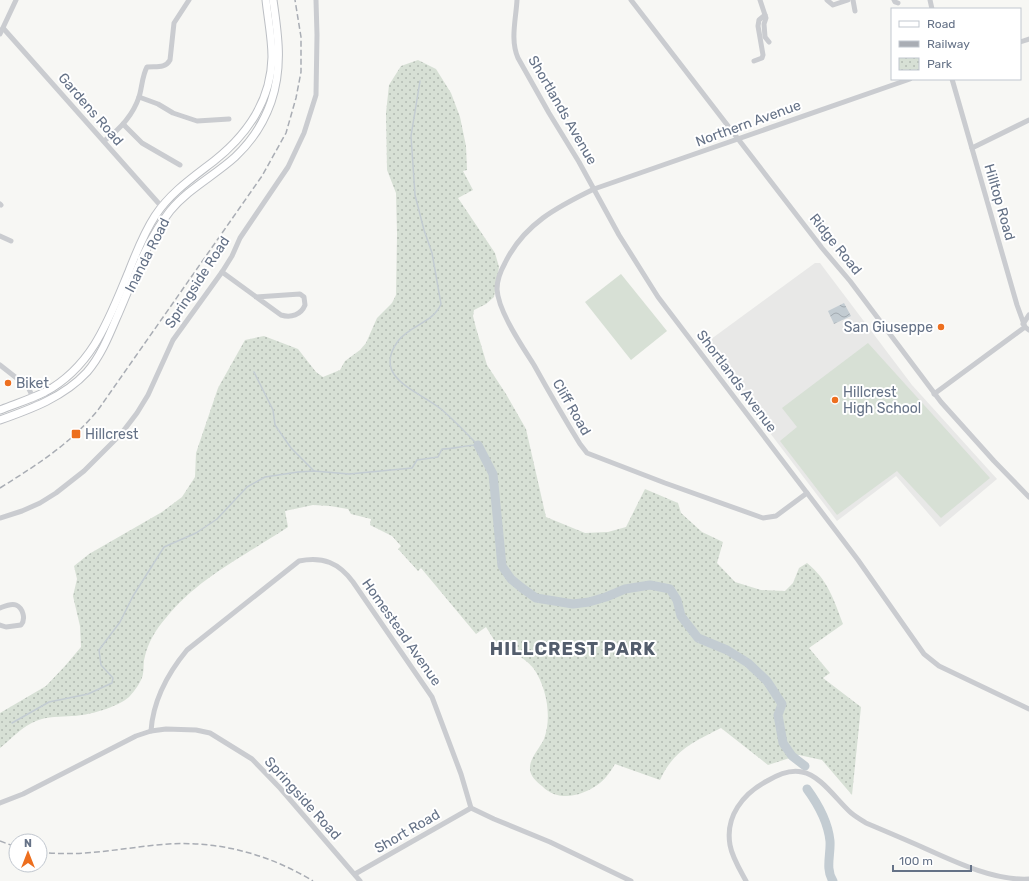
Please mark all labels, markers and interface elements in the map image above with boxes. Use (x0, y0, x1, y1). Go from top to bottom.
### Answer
legend (891, 8, 1021, 80)
text: Road (927, 17, 955, 31)
text: Railway (927, 37, 970, 51)
street label: Shortlands Avenue (524, 53, 601, 168)
text: Park (927, 57, 953, 71)
street label: Gardens Road (54, 69, 127, 149)
street label: Northern Avenue (693, 96, 803, 150)
street label: Hilltop Road (981, 162, 1019, 242)
street label: Ridge Road (806, 210, 865, 278)
street label: Inanda Road (121, 215, 173, 295)
street label: Springside Road (161, 233, 233, 331)
place label: San Giuseppe (844, 319, 933, 336)
marker: San Giuseppe (936, 322, 946, 332)
street label: Shortlands Avenue (693, 327, 781, 436)
place label: Biket (16, 375, 49, 392)
street label: Cliff Road (549, 376, 594, 438)
marker: Biket (3, 378, 13, 388)
place label: Hillcrest High School (843, 384, 921, 417)
marker: Hillcrest High School (830, 395, 840, 405)
place label: Hillcrest (85, 426, 139, 443)
marker: Hillcrest (70, 428, 82, 440)
street label: Homestead Avenue (358, 575, 445, 689)
district label: HILLCREST PARK (490, 638, 656, 660)
street label: Springside Road (261, 753, 344, 843)
street label: Short Road (372, 806, 443, 857)
north arrow (8, 833, 48, 873)
text: N (24, 837, 32, 850)
scale bar (893, 847, 971, 873)
text: 100 m (899, 854, 933, 868)

